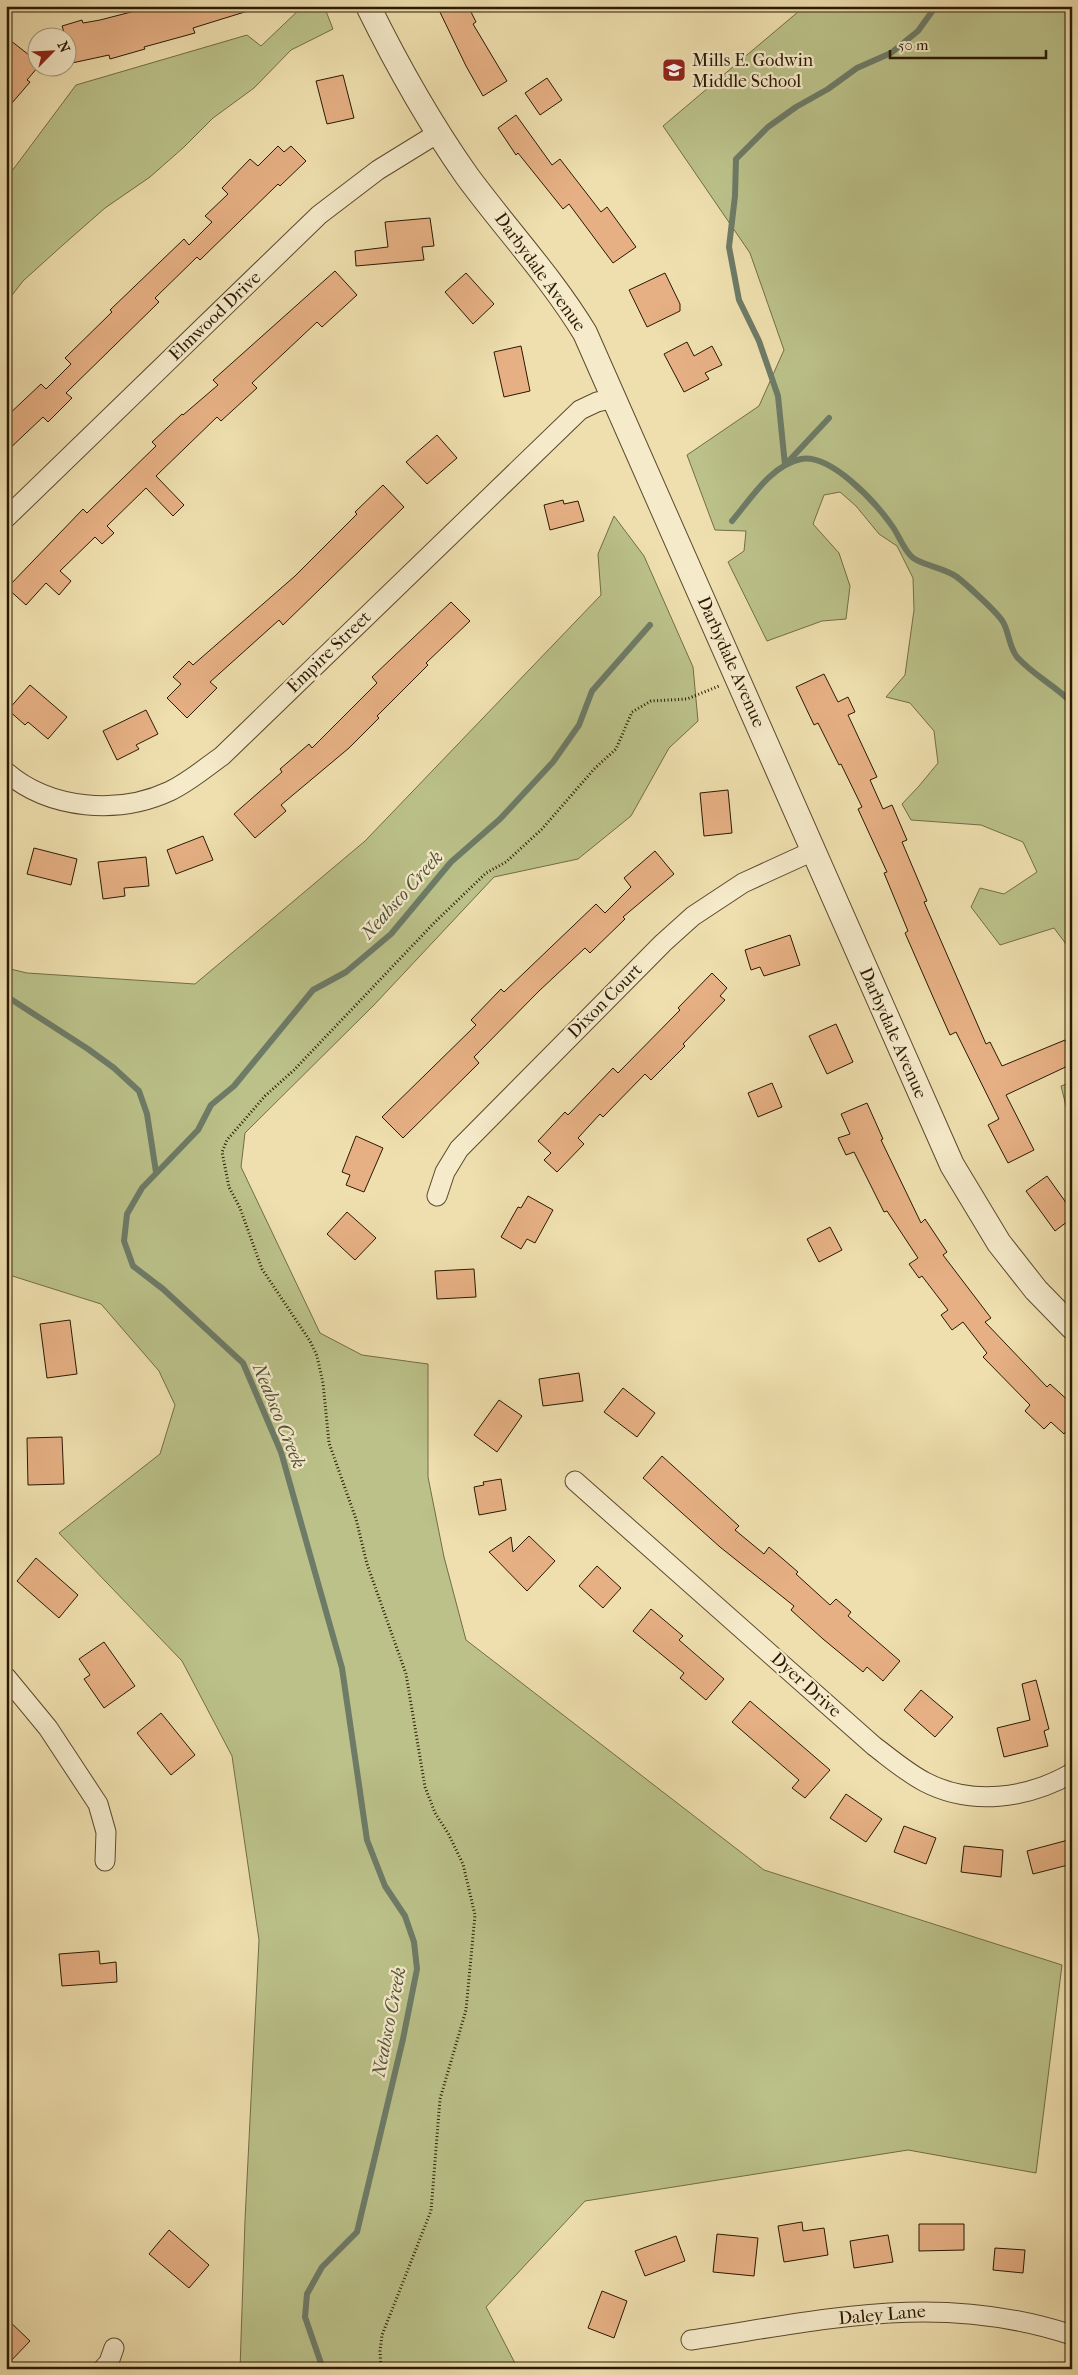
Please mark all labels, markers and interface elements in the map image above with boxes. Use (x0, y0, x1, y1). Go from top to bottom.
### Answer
north arrow (28, 28, 78, 78)
scale bar (890, 28, 1047, 60)
text: 50 m (898, 36, 929, 54)
text: N (53, 39, 73, 56)
place label: Mills E. Godwin Middle School (692, 50, 814, 92)
school or university icon: Mills E. Godwin Middle School (661, 57, 687, 83)
street label: Darbydale Avenue (490, 209, 590, 335)
street label: Elmwood Drive (165, 267, 265, 365)
street label: Darbydale Avenue (693, 593, 769, 731)
street label: Empire Street (283, 606, 376, 697)
water label: Neabsco Creek (356, 846, 448, 945)
street label: Dixon Court (563, 959, 647, 1043)
street label: Darbydale Avenue (855, 964, 931, 1102)
water label: Neabsco Creek (248, 1359, 310, 1472)
street label: Dyer Drive (767, 1648, 846, 1722)
water label: Neabsco Creek (367, 1965, 410, 2080)
street label: Daley Lane (838, 2301, 927, 2329)

